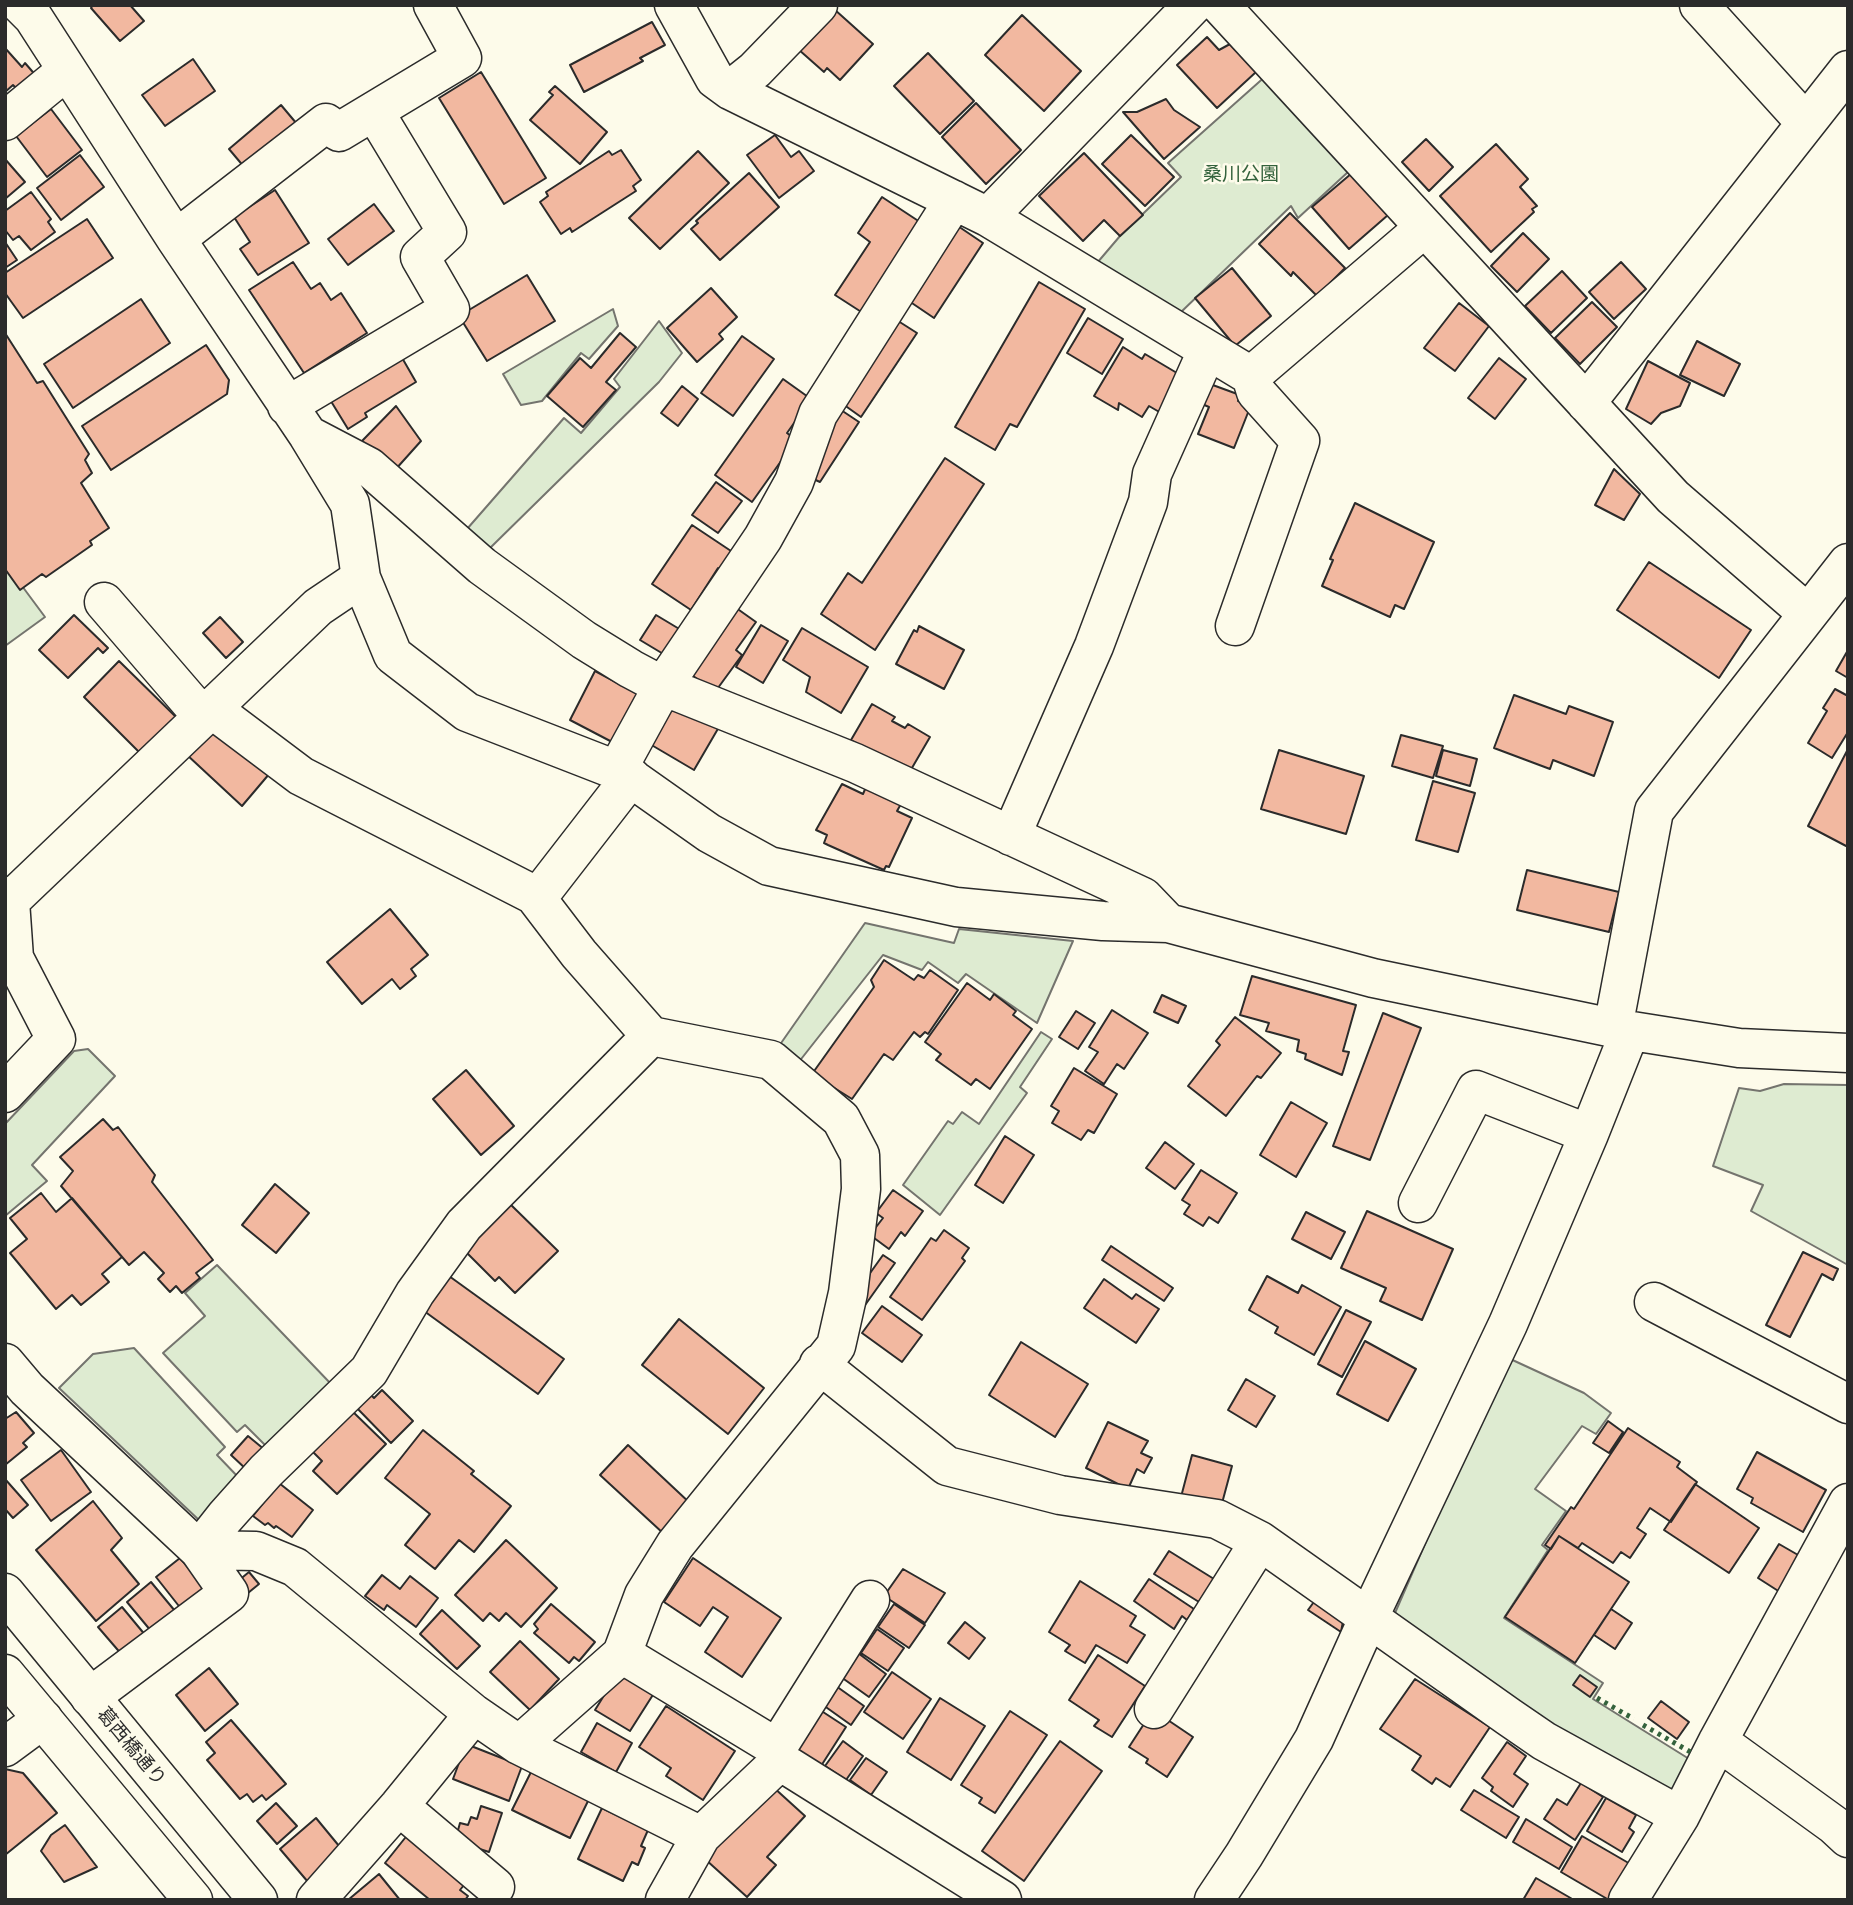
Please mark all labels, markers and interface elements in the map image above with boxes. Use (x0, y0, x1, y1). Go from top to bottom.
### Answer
park label: 桑川公園 (1203, 164, 1279, 186)
street label: 葛西橋通り (92, 1703, 170, 1791)

